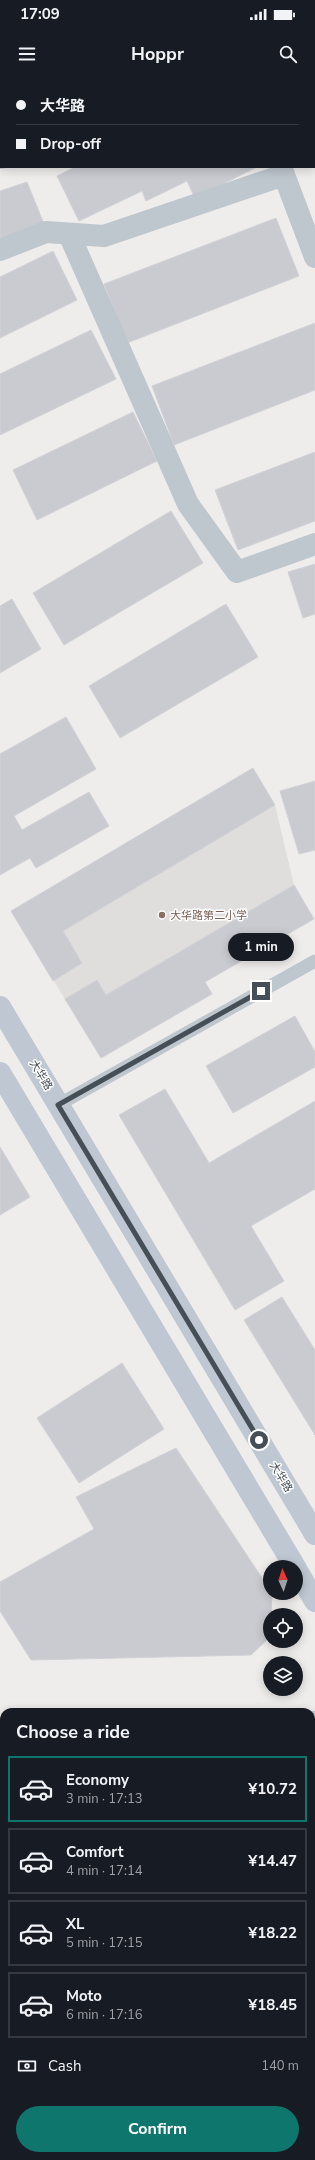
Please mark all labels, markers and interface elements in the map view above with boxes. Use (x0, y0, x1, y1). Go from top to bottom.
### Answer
text: 17:09 (20, 4, 60, 24)
text: Hoppr (131, 42, 184, 66)
icon: menu (16, 43, 38, 65)
icon: search (277, 43, 299, 65)
text: 大华路 (40, 96, 85, 116)
text: Drop-off (40, 134, 101, 154)
place label: 大华路第二小学 (170, 908, 247, 923)
marker: 大华路第二小学 (157, 910, 167, 920)
callout: 1 min (228, 933, 294, 961)
text: 1 min (244, 938, 278, 956)
route end (252, 982, 270, 1000)
street label: 大华路 (26, 1057, 56, 1093)
route start (250, 1431, 268, 1449)
street label: 大华路 (266, 1459, 296, 1495)
north arrow (263, 1560, 303, 1600)
map controls (263, 1560, 303, 1696)
button: locate (263, 1608, 303, 1648)
button: layers (263, 1656, 303, 1696)
text: Choose a ride (16, 1720, 130, 1744)
text: Economy (66, 1770, 129, 1790)
icon: car (18, 1771, 54, 1807)
text: ¥10.72 (248, 1779, 297, 1799)
text: 3 min · 17:13 (66, 1790, 142, 1808)
text: Comfort (66, 1842, 123, 1862)
icon: car (18, 1843, 54, 1879)
text: ¥14.47 (248, 1851, 297, 1871)
text: 4 min · 17:14 (66, 1862, 142, 1880)
text: XL (66, 1914, 85, 1934)
icon: car (18, 1915, 54, 1951)
text: ¥18.22 (248, 1923, 297, 1943)
text: 5 min · 17:15 (66, 1934, 142, 1952)
text: Moto (66, 1986, 102, 2006)
icon: car (18, 1987, 54, 2023)
text: ¥18.45 (248, 1995, 297, 2015)
text: 6 min · 17:16 (66, 2006, 142, 2024)
icon: cash (16, 2055, 38, 2077)
text: Cash (48, 2056, 82, 2076)
text: 140 m (261, 2057, 299, 2075)
button: Confirm (16, 2106, 299, 2152)

